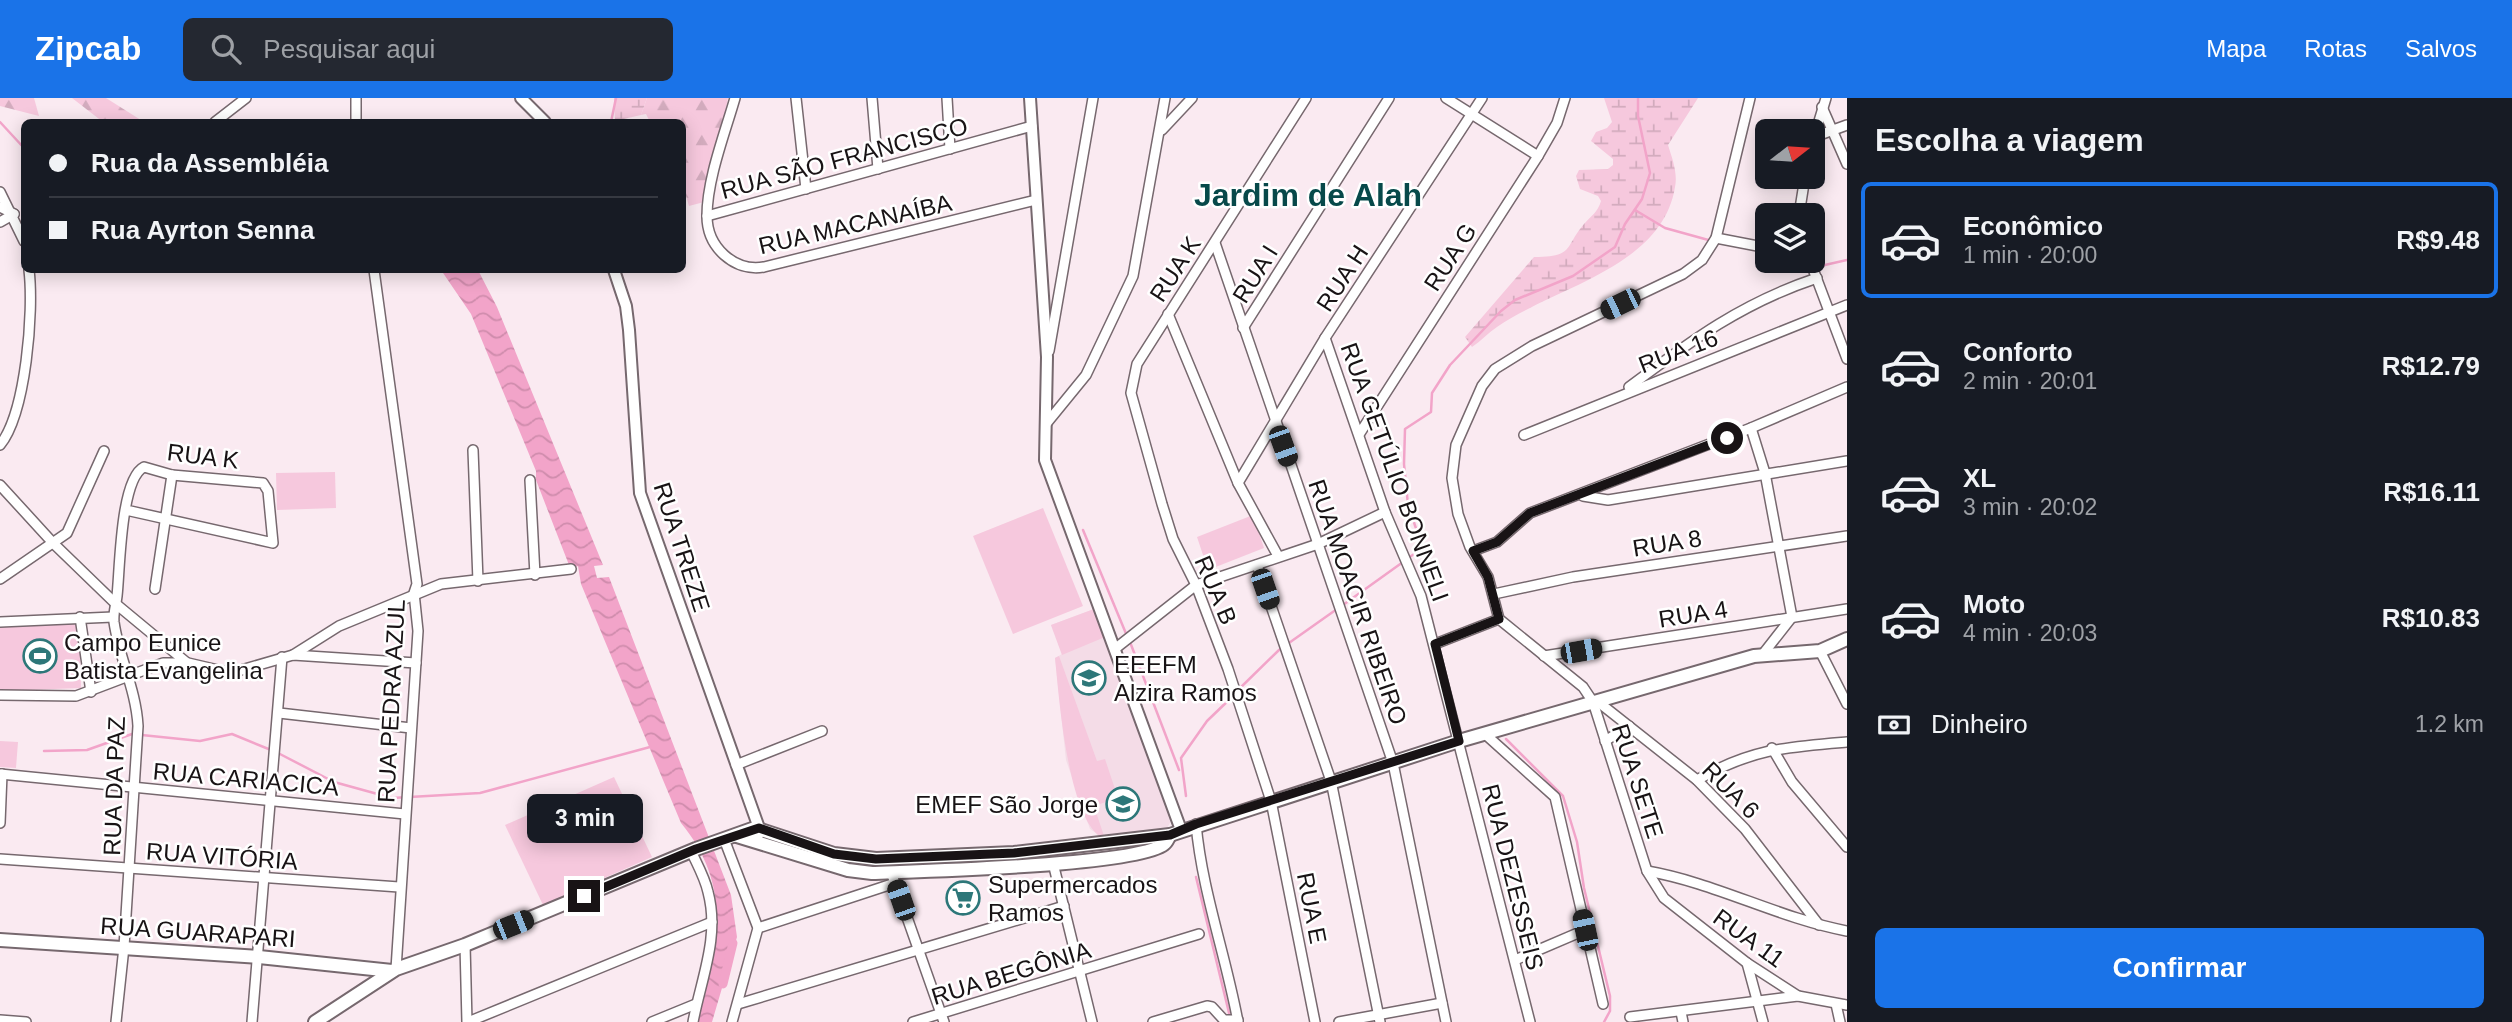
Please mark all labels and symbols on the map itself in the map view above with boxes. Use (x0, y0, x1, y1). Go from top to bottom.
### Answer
street label: RUA SÃO FRANCISCO (717, 112, 971, 204)
north arrow (1755, 119, 1825, 189)
district label: Jardim de Alah (1194, 177, 1422, 213)
street label: RUA MACANAÍBA (756, 189, 954, 259)
street label: RUA G (1418, 218, 1482, 296)
street label: RUA K (1144, 231, 1206, 307)
street label: RUA I (1227, 240, 1283, 308)
street label: RUA H (1311, 240, 1373, 316)
car (1597, 285, 1644, 323)
street label: RUA 16 (1635, 324, 1721, 378)
street label: RUA GETÚLIO BONNELI (1336, 339, 1454, 605)
route start (1711, 422, 1743, 454)
car (1266, 423, 1301, 469)
street label: RUA K (166, 438, 240, 474)
street label: RUA MOACIR RIBEIRO (1303, 476, 1413, 728)
street label: RUA TREZE (648, 479, 716, 615)
street label: RUA 8 (1631, 524, 1703, 562)
street label: RUA B (1190, 552, 1242, 628)
car (1249, 566, 1282, 612)
street label: RUA 4 (1657, 595, 1729, 633)
street label: RUA PEDRA AZUL (372, 598, 410, 804)
place label: Campo Eunice Batista Evangelina (64, 629, 263, 684)
sports icon: Campo Eunice Batista Evangelina (21, 637, 59, 675)
car (1559, 637, 1604, 665)
place label: EEEFM Alzira Ramos (1114, 651, 1257, 706)
school or university icon: EEEFM Alzira Ramos (1070, 659, 1108, 697)
street label: RUA DA PAZ (98, 716, 130, 856)
street label: RUA SETE (1607, 720, 1669, 842)
street label: RUA 6 (1697, 756, 1765, 824)
street label: RUA CARIACICA (152, 757, 340, 801)
street label: RUA DEZESSEIS (1477, 781, 1549, 973)
school or university icon: EMEF São Jorge (1104, 785, 1142, 823)
place label: EMEF São Jorge (915, 791, 1098, 818)
callout: 3 min (526, 794, 642, 844)
street label: RUA VITÓRIA (145, 837, 299, 875)
street label: RUA E (1292, 870, 1332, 946)
place label: Supermercados Ramos (988, 871, 1157, 926)
car (885, 877, 918, 923)
supermarket icon: Supermercados Ramos (944, 879, 982, 917)
route end (568, 880, 600, 912)
street label: RUA 11 (1708, 903, 1790, 973)
car (490, 907, 537, 943)
car (1571, 907, 1600, 953)
street label: RUA GUARAPARI (99, 912, 297, 952)
street label: RUA BEGÔNIA (928, 936, 1094, 1010)

